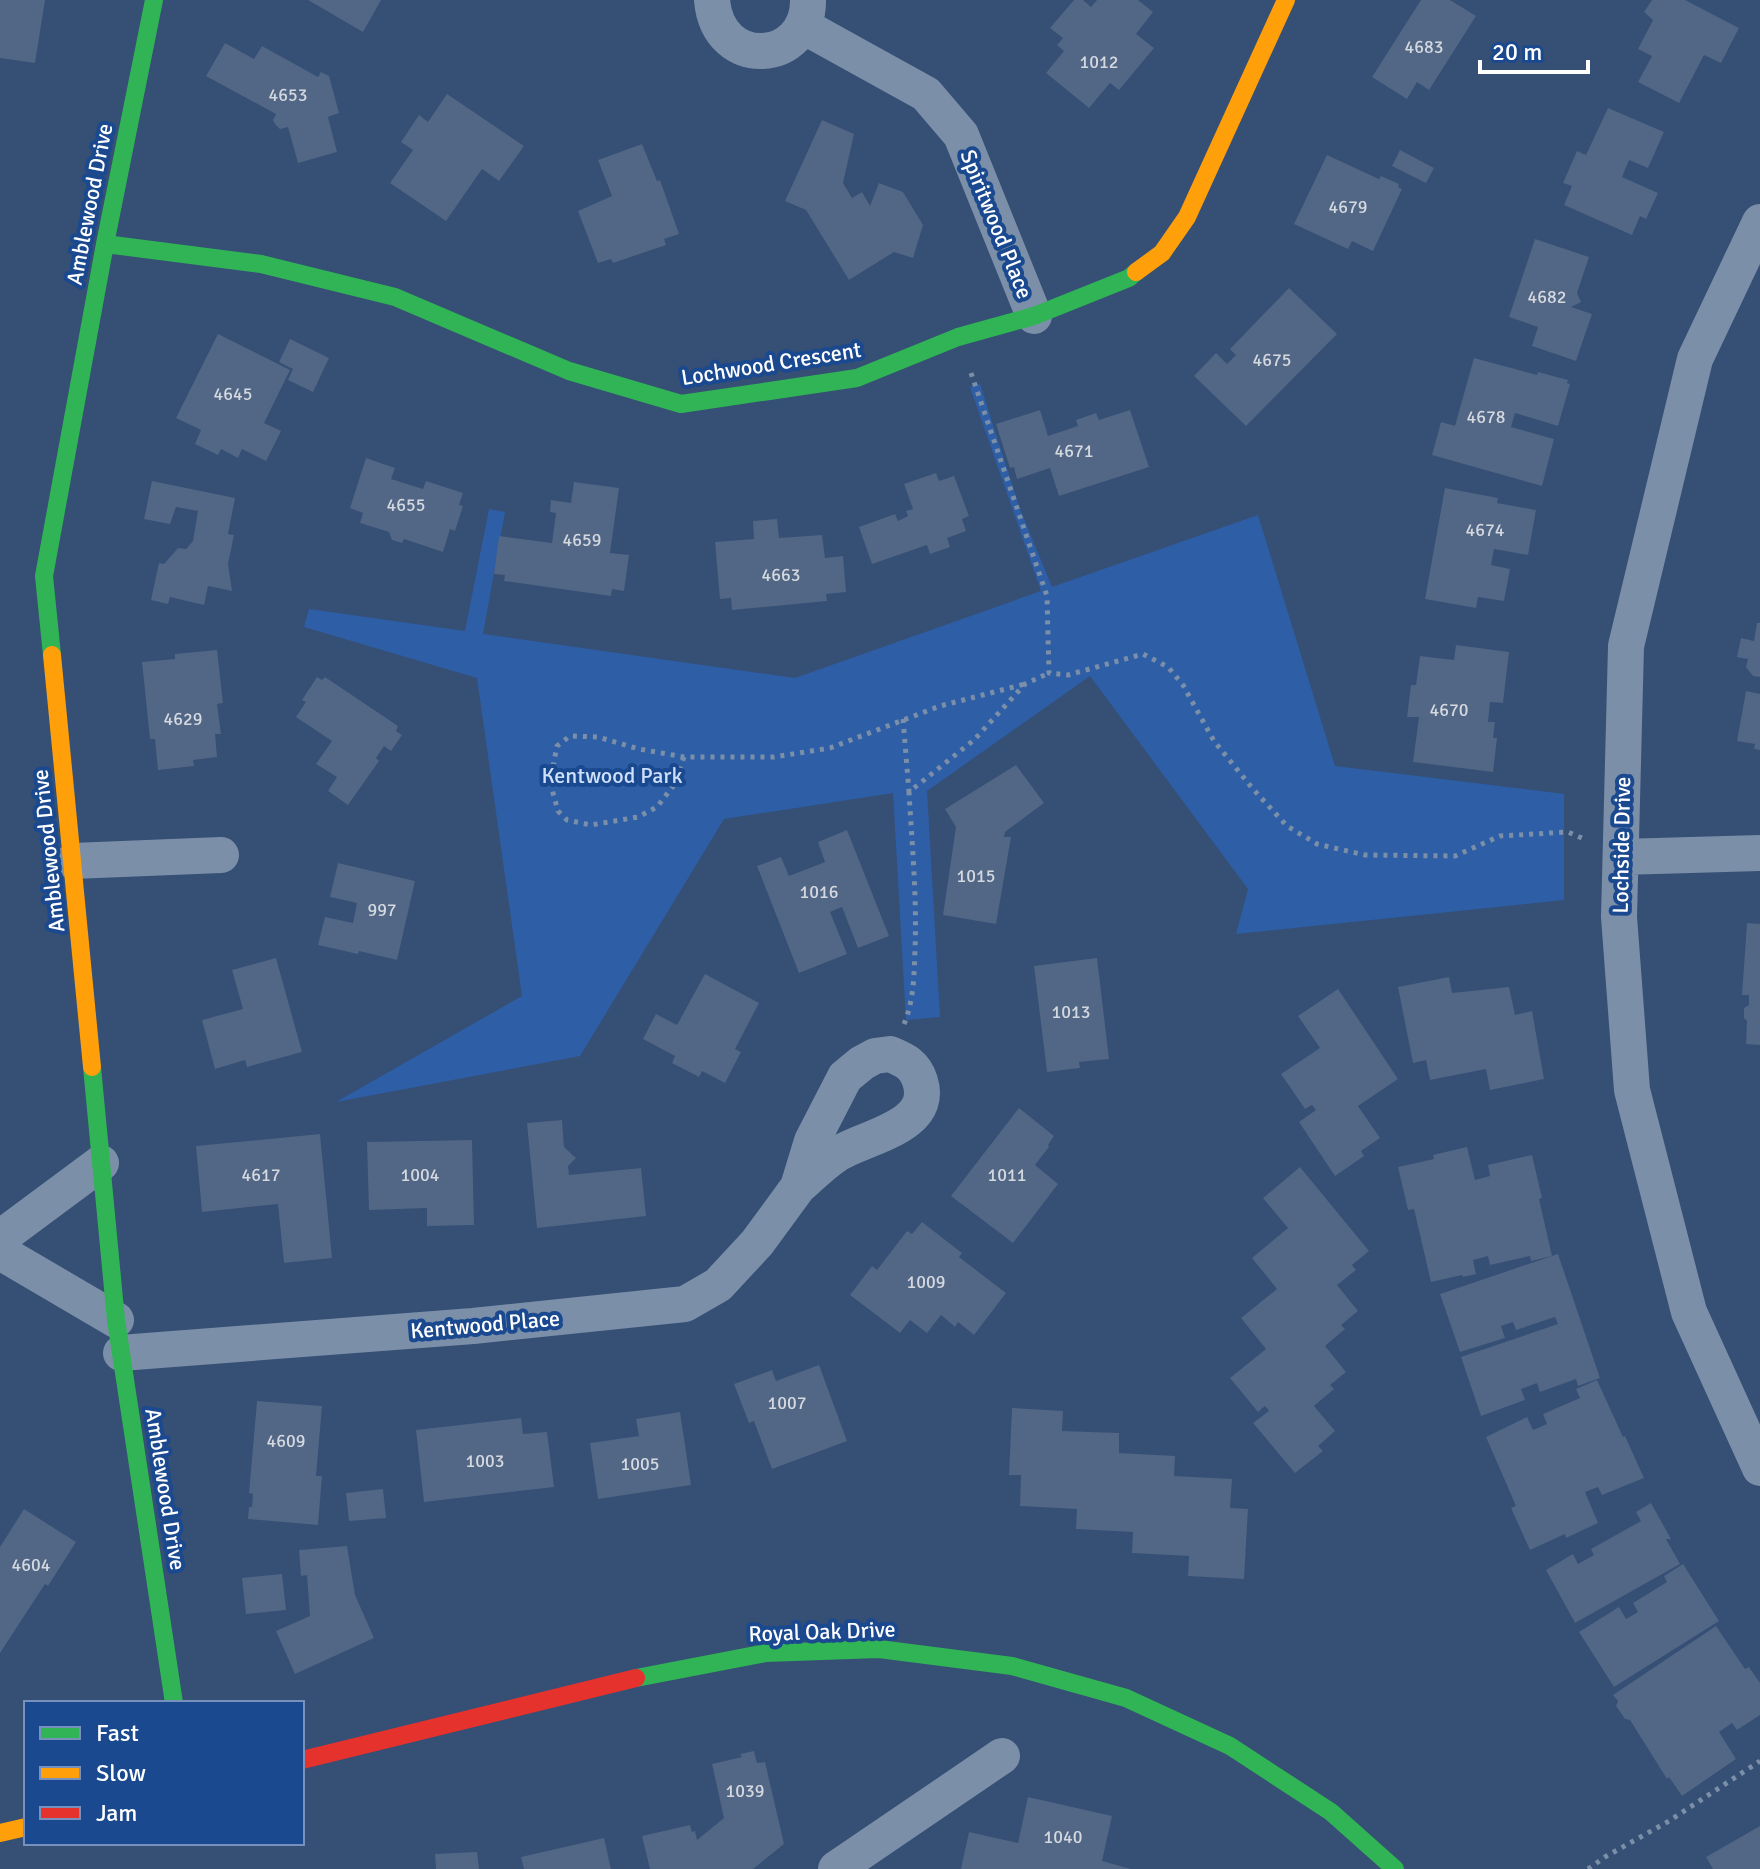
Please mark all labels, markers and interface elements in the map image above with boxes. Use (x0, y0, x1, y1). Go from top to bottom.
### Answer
scale bar (1480, 24, 1588, 74)
house number: 4683 (1405, 36, 1443, 58)
text: 20 m (1492, 37, 1542, 67)
house number: 1012 (1080, 51, 1118, 73)
house number: 4653 (269, 84, 307, 106)
street label: Amblewood Drive (61, 121, 118, 287)
street label: Spiritwood Place (954, 146, 1039, 303)
house number: 4679 (1329, 196, 1367, 218)
house number: 4682 (1528, 286, 1566, 308)
street label: Lochwood Crescent (679, 336, 863, 391)
house number: 4675 (1253, 349, 1291, 371)
house number: 4645 (214, 383, 252, 405)
house number: 4678 (1467, 406, 1505, 428)
house number: 4671 (1055, 440, 1093, 462)
house number: 4655 (387, 494, 425, 516)
house number: 4674 (1466, 519, 1505, 541)
house number: 4659 (563, 529, 601, 551)
house number: 4663 (762, 564, 800, 586)
house number: 4670 (1430, 699, 1468, 721)
house number: 4629 (164, 708, 202, 730)
park label: Kentwood Park (542, 762, 682, 789)
street label: Amblewood Drive (27, 768, 70, 934)
street label: Lochside Drive (1607, 776, 1636, 914)
house number: 1015 (957, 865, 995, 887)
house number: 1016 (800, 881, 838, 903)
house number: 997 (367, 899, 397, 921)
house number: 1013 (1052, 1001, 1090, 1023)
house number: 4617 (242, 1164, 280, 1186)
house number: 1004 (401, 1164, 440, 1186)
house number: 1011 (988, 1164, 1026, 1186)
house number: 1009 (907, 1271, 945, 1293)
street label: Kentwood Place (409, 1305, 561, 1344)
house number: 1007 (768, 1392, 806, 1414)
street label: Amblewood Drive (139, 1406, 192, 1572)
house number: 4609 (267, 1430, 305, 1452)
house number: 1003 (466, 1450, 504, 1472)
house number: 1005 (621, 1453, 659, 1475)
house number: 4604 (12, 1554, 51, 1576)
street label: Royal Oak Drive (748, 1615, 896, 1648)
legend (24, 1701, 304, 1845)
text: Fast (96, 1718, 139, 1748)
text: Slow (96, 1758, 146, 1788)
house number: 1039 (726, 1780, 764, 1802)
text: Jam (96, 1798, 137, 1828)
house number: 1040 (1044, 1826, 1082, 1848)

